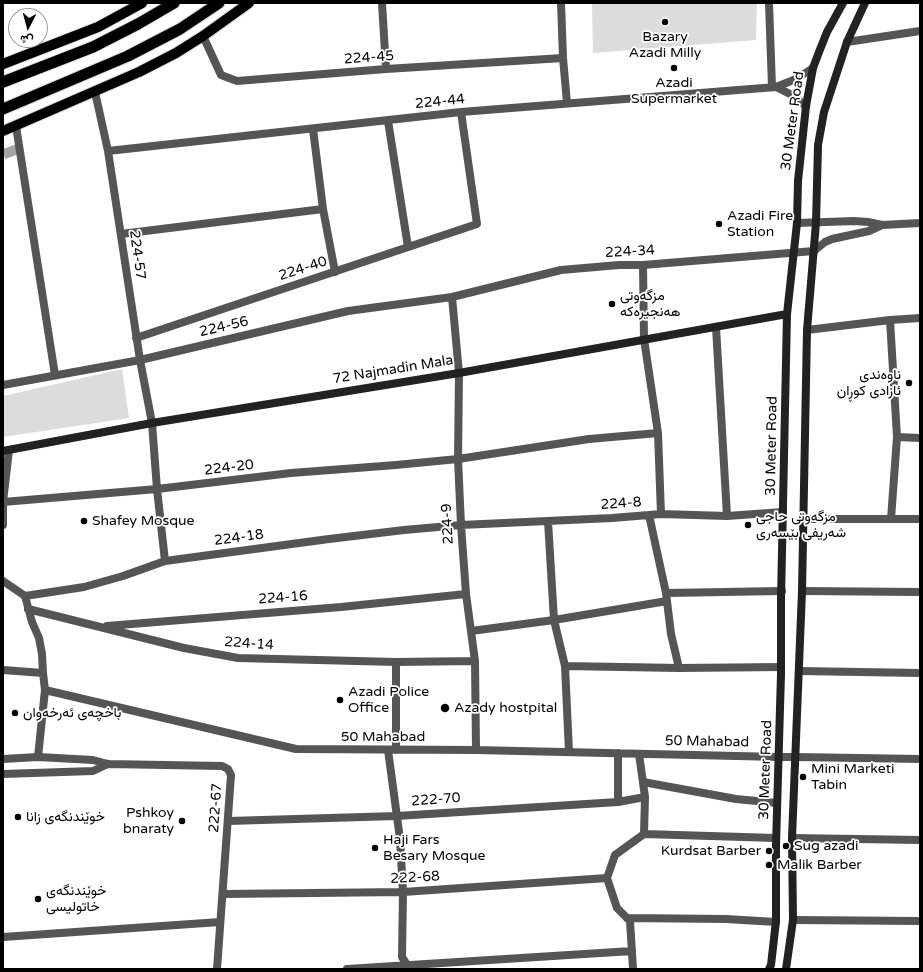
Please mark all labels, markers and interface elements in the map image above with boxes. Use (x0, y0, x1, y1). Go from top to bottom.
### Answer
north arrow (8, 8, 48, 48)
marker: Bazary Azadi Milly (660, 17, 670, 27)
place label: Bazary Azadi Milly (629, 29, 701, 62)
text: ش (20, 32, 34, 47)
street label: 224-45 (343, 48, 395, 68)
marker: Azadi Supermarket (669, 63, 679, 73)
street label: 30 Meter Road (778, 70, 808, 172)
place label: Azadi Supermarket (631, 75, 717, 108)
street label: 224-44 (414, 91, 466, 113)
place label: Azadi Fire Station (727, 208, 793, 240)
marker: Azadi Fire Station (714, 219, 724, 229)
street label: 224-57 (125, 229, 149, 281)
street label: 224-34 (605, 242, 655, 262)
street label: 224-40 (277, 253, 329, 285)
place label: مزگەوتی ھەنجیرەکە (620, 288, 680, 320)
marker: مزگەوتی ھەنجیرەکە (607, 299, 617, 309)
street label: 224-56 (198, 313, 250, 341)
street label: 72 Najmadin Mala (332, 352, 454, 388)
place label: ناوەندی ئازادی کوڕان (837, 367, 901, 400)
marker: ناوەندی ئازادی کوڕان (904, 378, 914, 388)
street label: 30 Meter Road (763, 396, 781, 496)
street label: 224-20 (203, 457, 255, 479)
street label: 224-8 (600, 494, 642, 514)
street label: 224-9 (439, 503, 457, 545)
place label: مزگەوتی حاجی شەریفی بێسەری (756, 509, 846, 542)
place label: Shafey Mosque (92, 513, 195, 529)
marker: Shafey Mosque (79, 516, 89, 526)
marker: مزگەوتی حاجی شەریفی بێسەری (743, 520, 753, 530)
street label: 224-18 (213, 526, 265, 550)
street label: 224-16 (258, 588, 308, 608)
street label: 224-14 (224, 634, 274, 654)
place label: Azadi Police Office (348, 684, 429, 716)
marker: Azadi Police Office (335, 695, 345, 705)
place label: Azady hostpital (454, 700, 557, 716)
marker: Azady hostpital (439, 702, 451, 714)
place label: باخچەی ئەرخەوان (23, 705, 121, 721)
marker: باخچەی ئەرخەوان (10, 708, 20, 718)
street label: 30 Meter Road (756, 720, 776, 820)
street label: 50 Mahabad (341, 729, 425, 745)
street label: 50 Mahabad (665, 733, 749, 751)
place label: Mini Marketi Tabin (811, 761, 895, 794)
marker: Mini Marketi Tabin (798, 772, 808, 782)
street label: 222-67 (206, 783, 226, 833)
street label: 222-70 (411, 790, 461, 810)
place label: Pshkoy bnaraty (123, 805, 174, 838)
place label: خوێندنگەی زانا (26, 809, 105, 825)
marker: خوێندنگەی زانا (13, 812, 23, 822)
marker: Pshkoy bnaraty (177, 816, 187, 826)
place label: Haji Fars Besary Mosque (383, 832, 486, 864)
place label: Sug azadi (794, 838, 859, 854)
marker: Sug azadi (781, 841, 791, 851)
marker: Haji Fars Besary Mosque (370, 843, 380, 853)
place label: Kurdsat Barber (661, 843, 761, 859)
marker: Kurdsat Barber (764, 846, 774, 856)
place label: Malik Barber (777, 857, 862, 873)
marker: Malik Barber (764, 860, 774, 870)
street label: 222-68 (390, 868, 440, 888)
place label: خوێندنگەی خاتولیسی (46, 883, 106, 916)
marker: خوێندنگەی خاتولیسی (33, 894, 43, 904)

